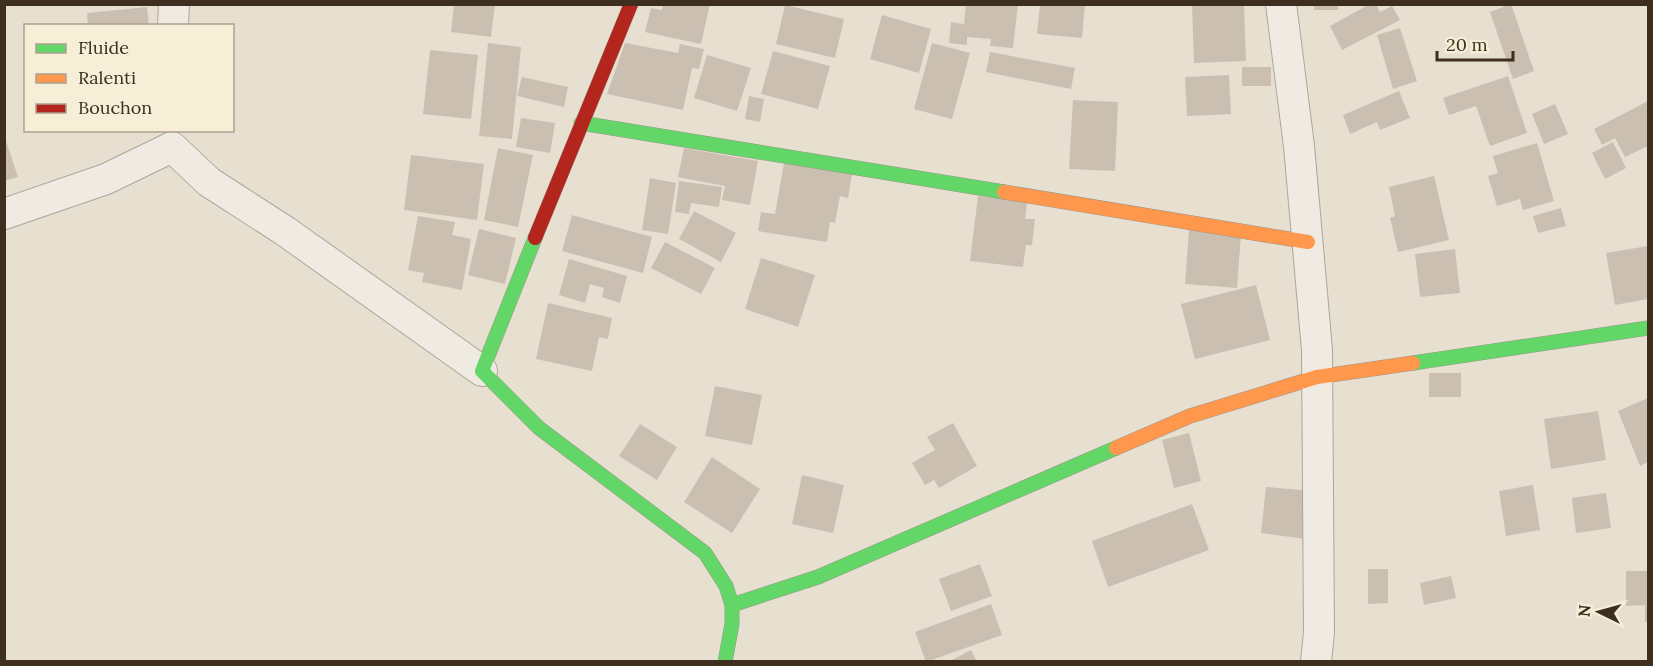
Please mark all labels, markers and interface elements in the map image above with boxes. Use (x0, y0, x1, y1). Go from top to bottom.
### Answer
legend (24, 24, 234, 132)
scale bar (1437, 24, 1514, 62)
text: 20 m (1446, 33, 1488, 56)
text: Fluide (78, 36, 129, 59)
text: Ralenti (78, 66, 136, 89)
text: Bouchon (78, 96, 152, 119)
north arrow (1569, 582, 1629, 642)
text: N (1574, 604, 1595, 618)

